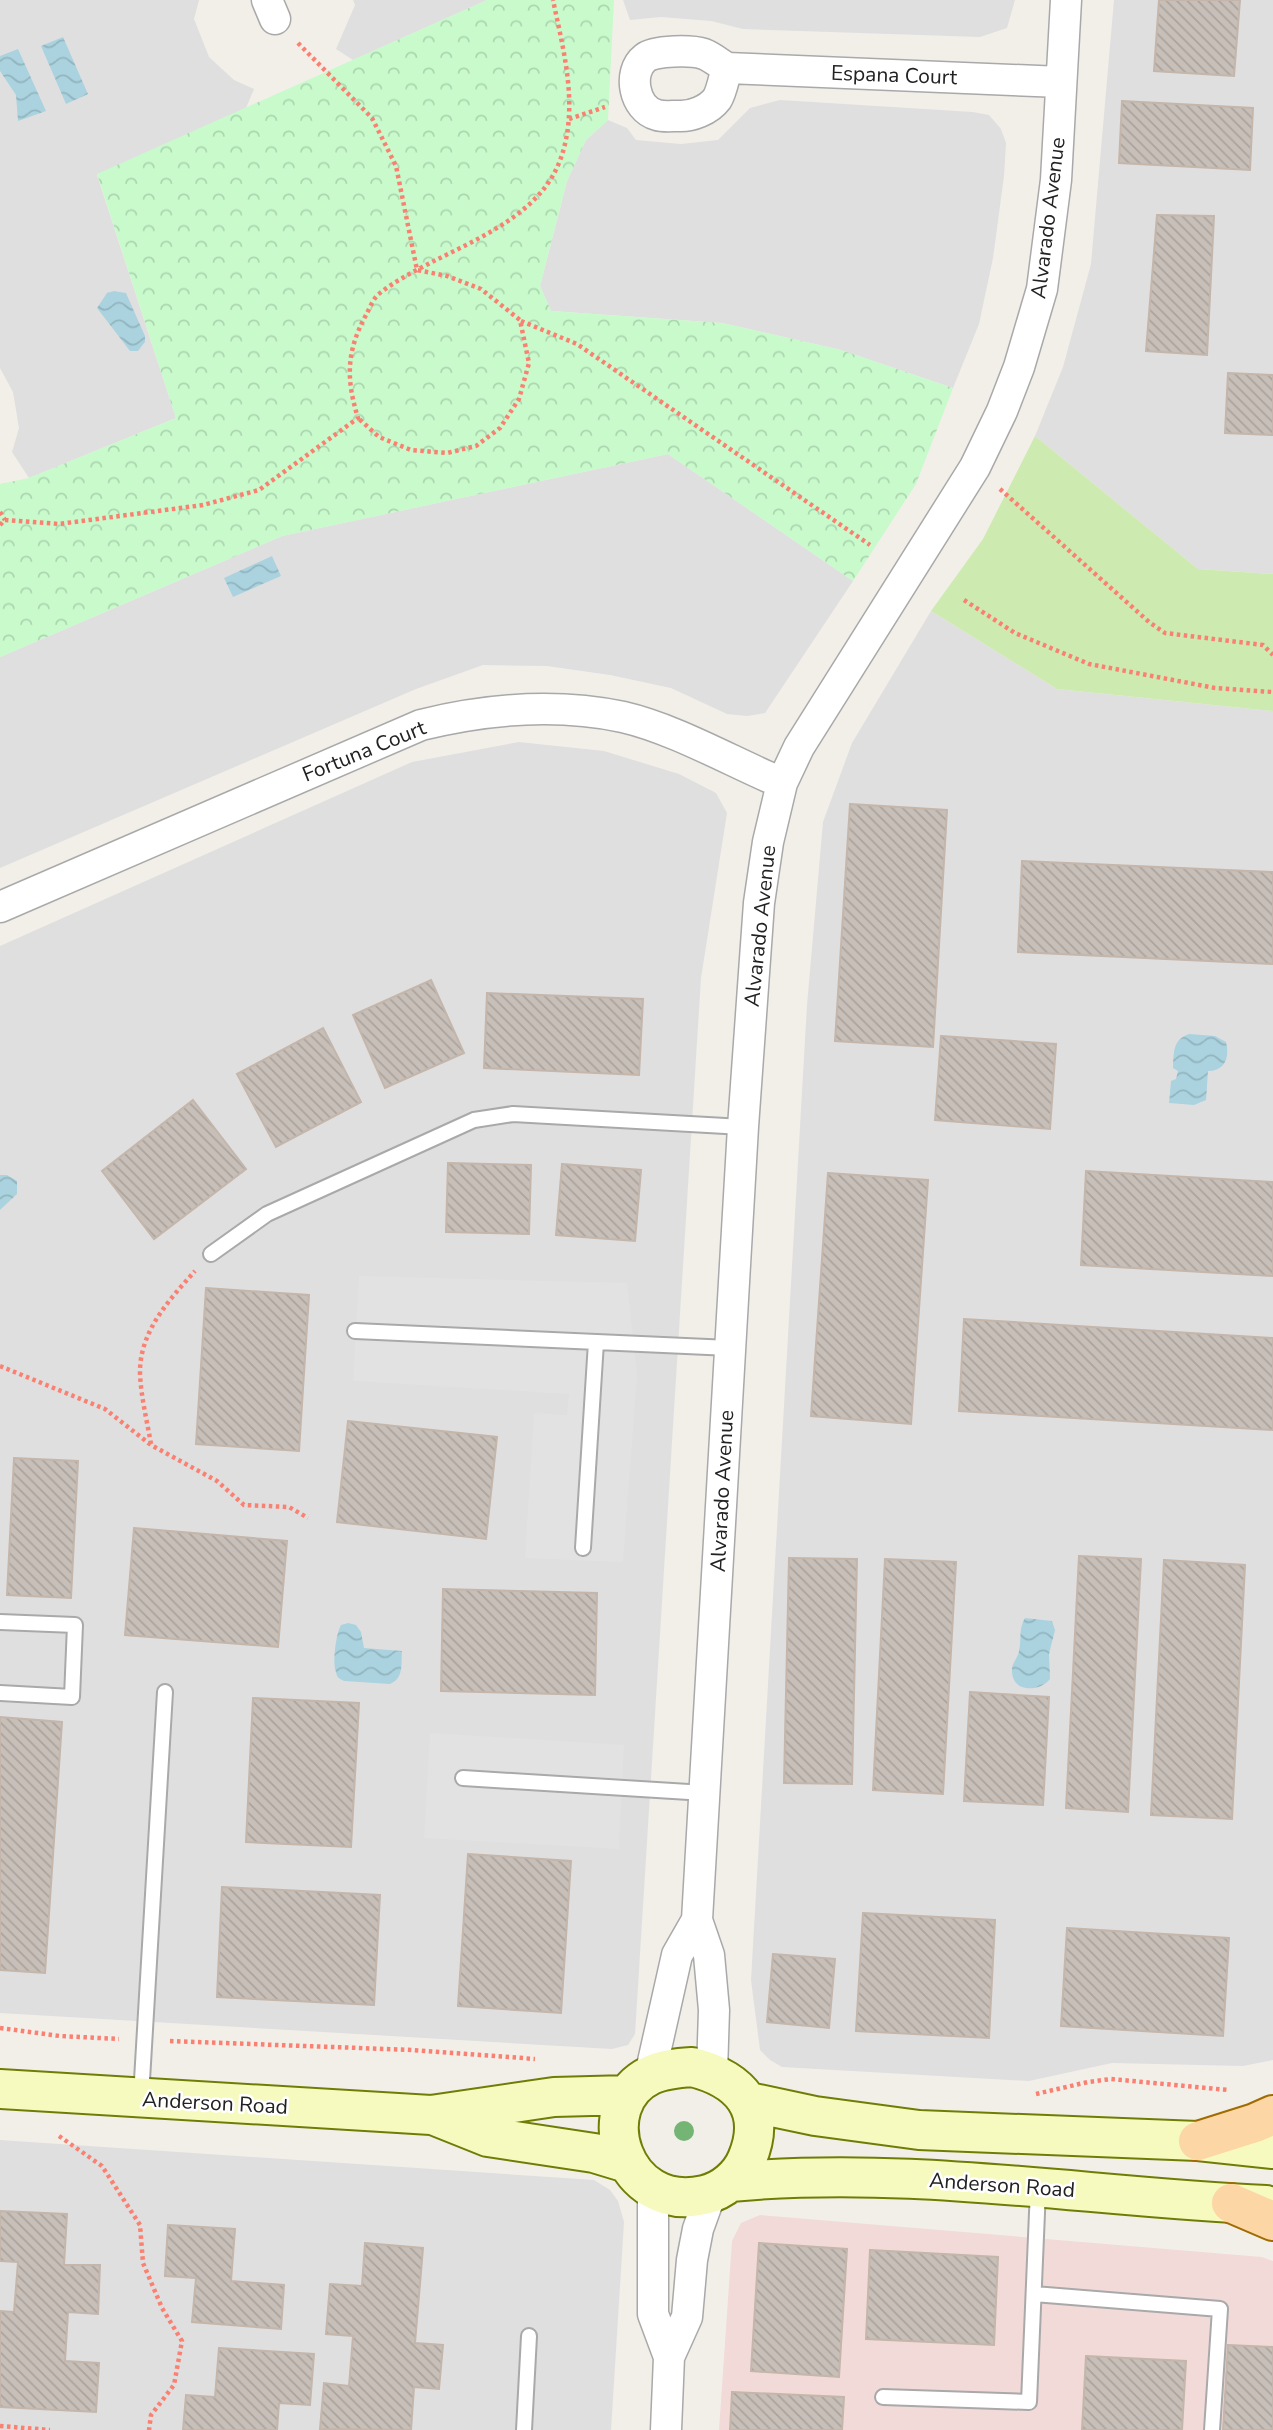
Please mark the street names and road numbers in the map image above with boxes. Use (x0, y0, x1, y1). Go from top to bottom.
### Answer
street label: Espana Court (830, 59, 958, 91)
street label: Alvarado Avenue (1024, 136, 1072, 300)
street label: Fortuna Court (298, 713, 430, 788)
street label: Alvarado Avenue (738, 844, 782, 1008)
street label: Alvarado Avenue (704, 1409, 740, 1573)
street label: Anderson Road (141, 2085, 289, 2121)
street label: Anderson Road (928, 2166, 1076, 2204)

